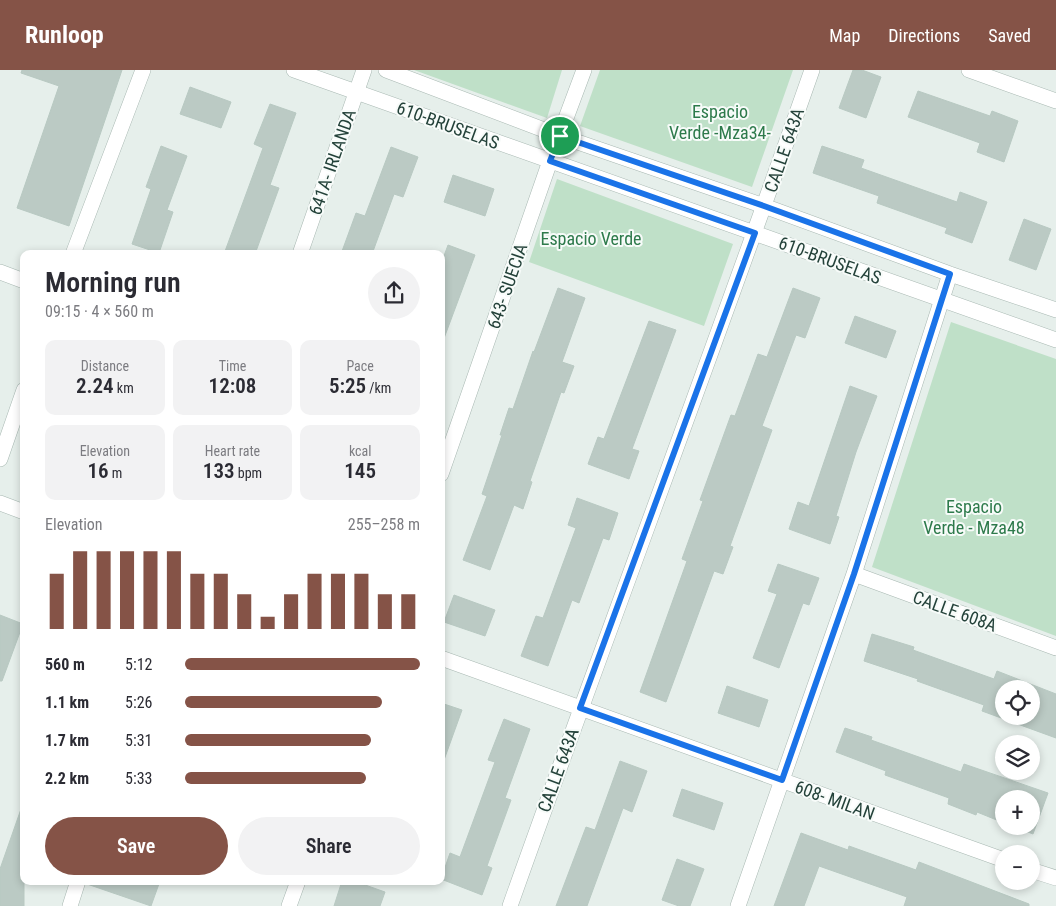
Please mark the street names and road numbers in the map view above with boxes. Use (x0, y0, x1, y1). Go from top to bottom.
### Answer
street label: 610-BRUSELAS (394, 97, 502, 153)
street label: CALLE 643A (760, 104, 808, 195)
street label: 641A- IRLANDA (304, 106, 360, 218)
street label: 610-BRUSELAS (776, 232, 884, 288)
street label: 643- SUECIA (483, 240, 532, 331)
street label: CALLE 608A (910, 586, 1000, 636)
street label: CALLE 643A (533, 725, 583, 815)
street label: 608- MILAN (792, 776, 878, 824)

